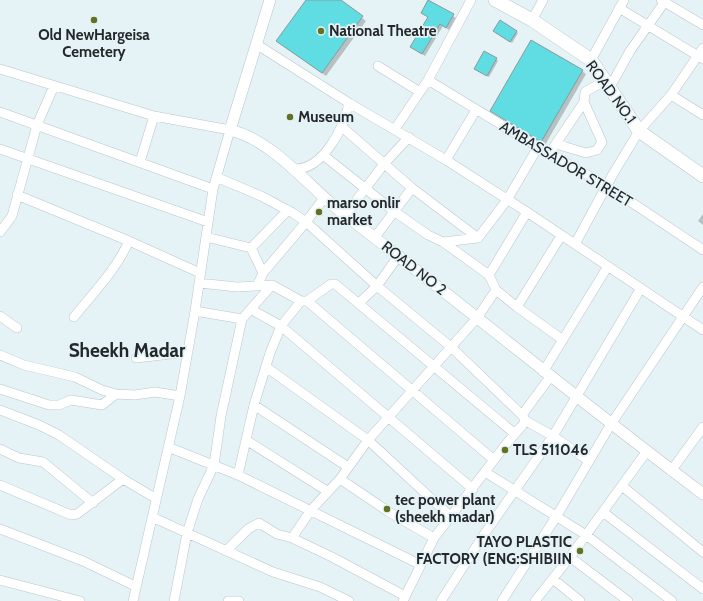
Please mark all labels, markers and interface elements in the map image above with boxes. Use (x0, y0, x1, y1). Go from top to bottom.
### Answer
marker: Old NewHargeisa Cemetery (89, 15, 99, 25)
place label: National Theatre (329, 22, 437, 40)
place label: Old NewHargeisa Cemetery (38, 26, 150, 61)
marker: National Theatre (316, 26, 326, 36)
street label: ROAD NO.1 (582, 57, 640, 127)
place label: Museum (298, 108, 354, 126)
marker: Museum (285, 112, 295, 122)
street label: AMBASSADOR STREET (496, 117, 636, 211)
place label: marso onlir market (327, 194, 400, 229)
marker: marso onlir market (314, 207, 324, 217)
street label: ROAD NO 2 (378, 237, 450, 299)
district label: Sheekh Madar (69, 339, 186, 362)
place label: TLS 511046 (513, 441, 588, 459)
marker: TLS 511046 (500, 445, 510, 455)
place label: tec power plant (sheekh madar) (395, 491, 495, 526)
marker: tec power plant (sheekh madar) (382, 504, 392, 514)
place label: TAYO PLASTIC FACTORY (ENG:SHIBIIN (416, 533, 572, 568)
marker: TAYO PLASTIC FACTORY (ENG:SHIBIIN (575, 546, 585, 556)

